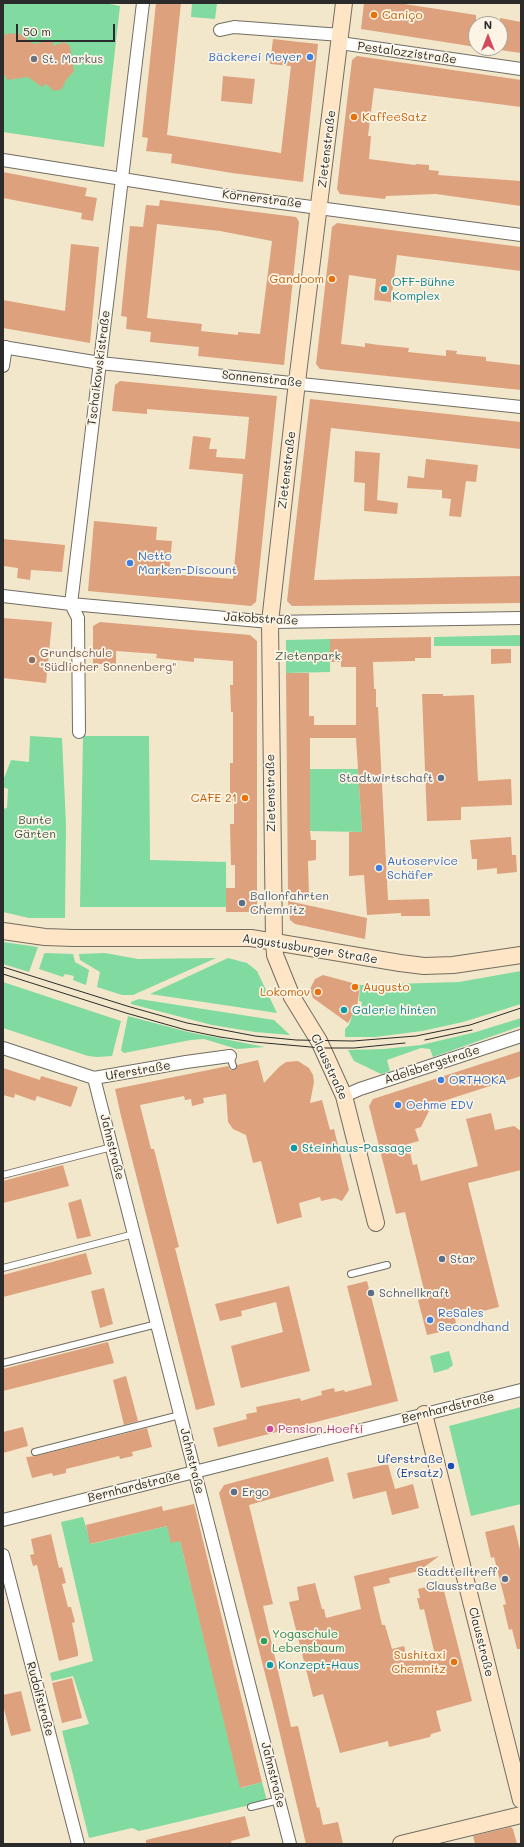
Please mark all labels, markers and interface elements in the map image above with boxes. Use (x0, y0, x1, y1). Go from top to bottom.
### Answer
place label: Caniço (382, 8, 423, 22)
marker: Caniço (369, 10, 379, 20)
scale bar (18, 16, 117, 42)
north arrow (468, 16, 508, 56)
text: N (484, 17, 492, 32)
text: 50 m (23, 23, 51, 39)
street label: Pestalozzistraße (356, 39, 458, 67)
place label: Bäckerei Meyer (209, 50, 302, 64)
place label: St. Markus (42, 52, 103, 66)
marker: Bäckerei Meyer (305, 52, 315, 62)
marker: St. Markus (29, 54, 39, 64)
street label: Zietenstraße (315, 109, 339, 189)
place label: KaffeeSatz (362, 110, 427, 124)
marker: KaffeeSatz (349, 112, 359, 122)
street label: Körnerstraße (221, 187, 303, 211)
place label: Gandoom (270, 272, 324, 286)
marker: Gandoom (327, 274, 337, 284)
place label: OFF-Bühne Komplex (392, 275, 455, 303)
marker: OFF-Bühne Komplex (379, 284, 389, 294)
street label: Tschaikowskistraße (85, 310, 113, 426)
street label: Sonnenstraße (221, 368, 303, 390)
street label: Zietenstraße (275, 430, 299, 510)
place label: Netto Marken-Discount (138, 549, 237, 577)
marker: Netto Marken-Discount (125, 558, 135, 568)
street label: Jakobstraße (223, 610, 299, 628)
place label: Grundschule "Südlicher Sonnenberg" (40, 646, 176, 674)
park label: Zietenpark (275, 649, 341, 663)
marker: Grundschule "Südlicher Sonnenberg" (27, 655, 37, 665)
street label: Zietenstraße (263, 754, 279, 832)
place label: Stadtwirtschaft (339, 771, 433, 785)
marker: Stadtwirtschaft (436, 773, 446, 783)
place label: CAFE 21 (191, 791, 237, 805)
marker: CAFE 21 (240, 793, 250, 803)
park label: Bunte Gärten (14, 813, 56, 841)
place label: Autoservice Schäfer (387, 854, 458, 882)
marker: Autoservice Schäfer (374, 863, 384, 873)
place label: Ballonfahrten Chemnitz (250, 889, 329, 917)
marker: Ballonfahrten Chemnitz (237, 898, 247, 908)
street label: Augustusburger Straße (241, 931, 379, 967)
place label: Augusto (363, 980, 410, 994)
marker: Augusto (350, 982, 360, 992)
place label: Lokomov (260, 985, 310, 999)
marker: Lokomov (313, 987, 323, 997)
place label: Galerie hinten (352, 1003, 436, 1017)
marker: Galerie hinten (339, 1005, 349, 1015)
street label: Clausstraße (307, 1032, 351, 1102)
street label: Adelsbergstraße (382, 1043, 482, 1087)
street label: Uferstraße (104, 1058, 172, 1084)
place label: ORTHOKA (449, 1073, 507, 1087)
marker: ORTHOKA (436, 1075, 446, 1085)
place label: Oehme EDV (406, 1098, 473, 1112)
marker: Oehme EDV (393, 1100, 403, 1110)
street label: Jahnstraße (97, 1113, 127, 1181)
place label: Steinhaus-Passage (302, 1141, 412, 1155)
marker: Steinhaus-Passage (289, 1143, 299, 1153)
place label: Star (450, 1252, 476, 1266)
marker: Star (437, 1254, 447, 1264)
place label: Schnellkraft (379, 1286, 449, 1300)
marker: Schnellkraft (366, 1288, 376, 1298)
place label: ReSales Secondhand (438, 1306, 509, 1334)
marker: ReSales Secondhand (425, 1315, 435, 1325)
street label: Bernhardstraße (400, 1390, 496, 1426)
place label: Pension Hoefti (278, 1422, 363, 1436)
marker: Pension Hoefti (265, 1424, 275, 1434)
street label: Jahnstraße (177, 1427, 207, 1495)
place label: Uferstraße (Ersatz) (377, 1452, 443, 1480)
marker: Uferstraße (Ersatz) (446, 1461, 456, 1471)
street label: Bernhardstraße (86, 1469, 182, 1505)
place label: Ergo (242, 1485, 269, 1499)
marker: Ergo (229, 1487, 239, 1497)
place label: Stadtteiltreff Clausstraße (417, 1565, 497, 1593)
marker: Stadtteiltreff Clausstraße (500, 1574, 510, 1584)
street label: Clausstraße (465, 1606, 497, 1678)
place label: Yogaschule Lebensbaum (272, 1627, 345, 1655)
marker: Yogaschule Lebensbaum (259, 1636, 269, 1646)
place label: Sushitaxi Chemnitz (391, 1648, 446, 1676)
marker: Sushitaxi Chemnitz (449, 1657, 459, 1667)
place label: Konzept-Haus (278, 1658, 359, 1672)
street label: Rudolfstraße (23, 1660, 57, 1738)
marker: Konzept-Haus (265, 1660, 275, 1670)
street label: Jahnstraße (258, 1741, 288, 1809)

